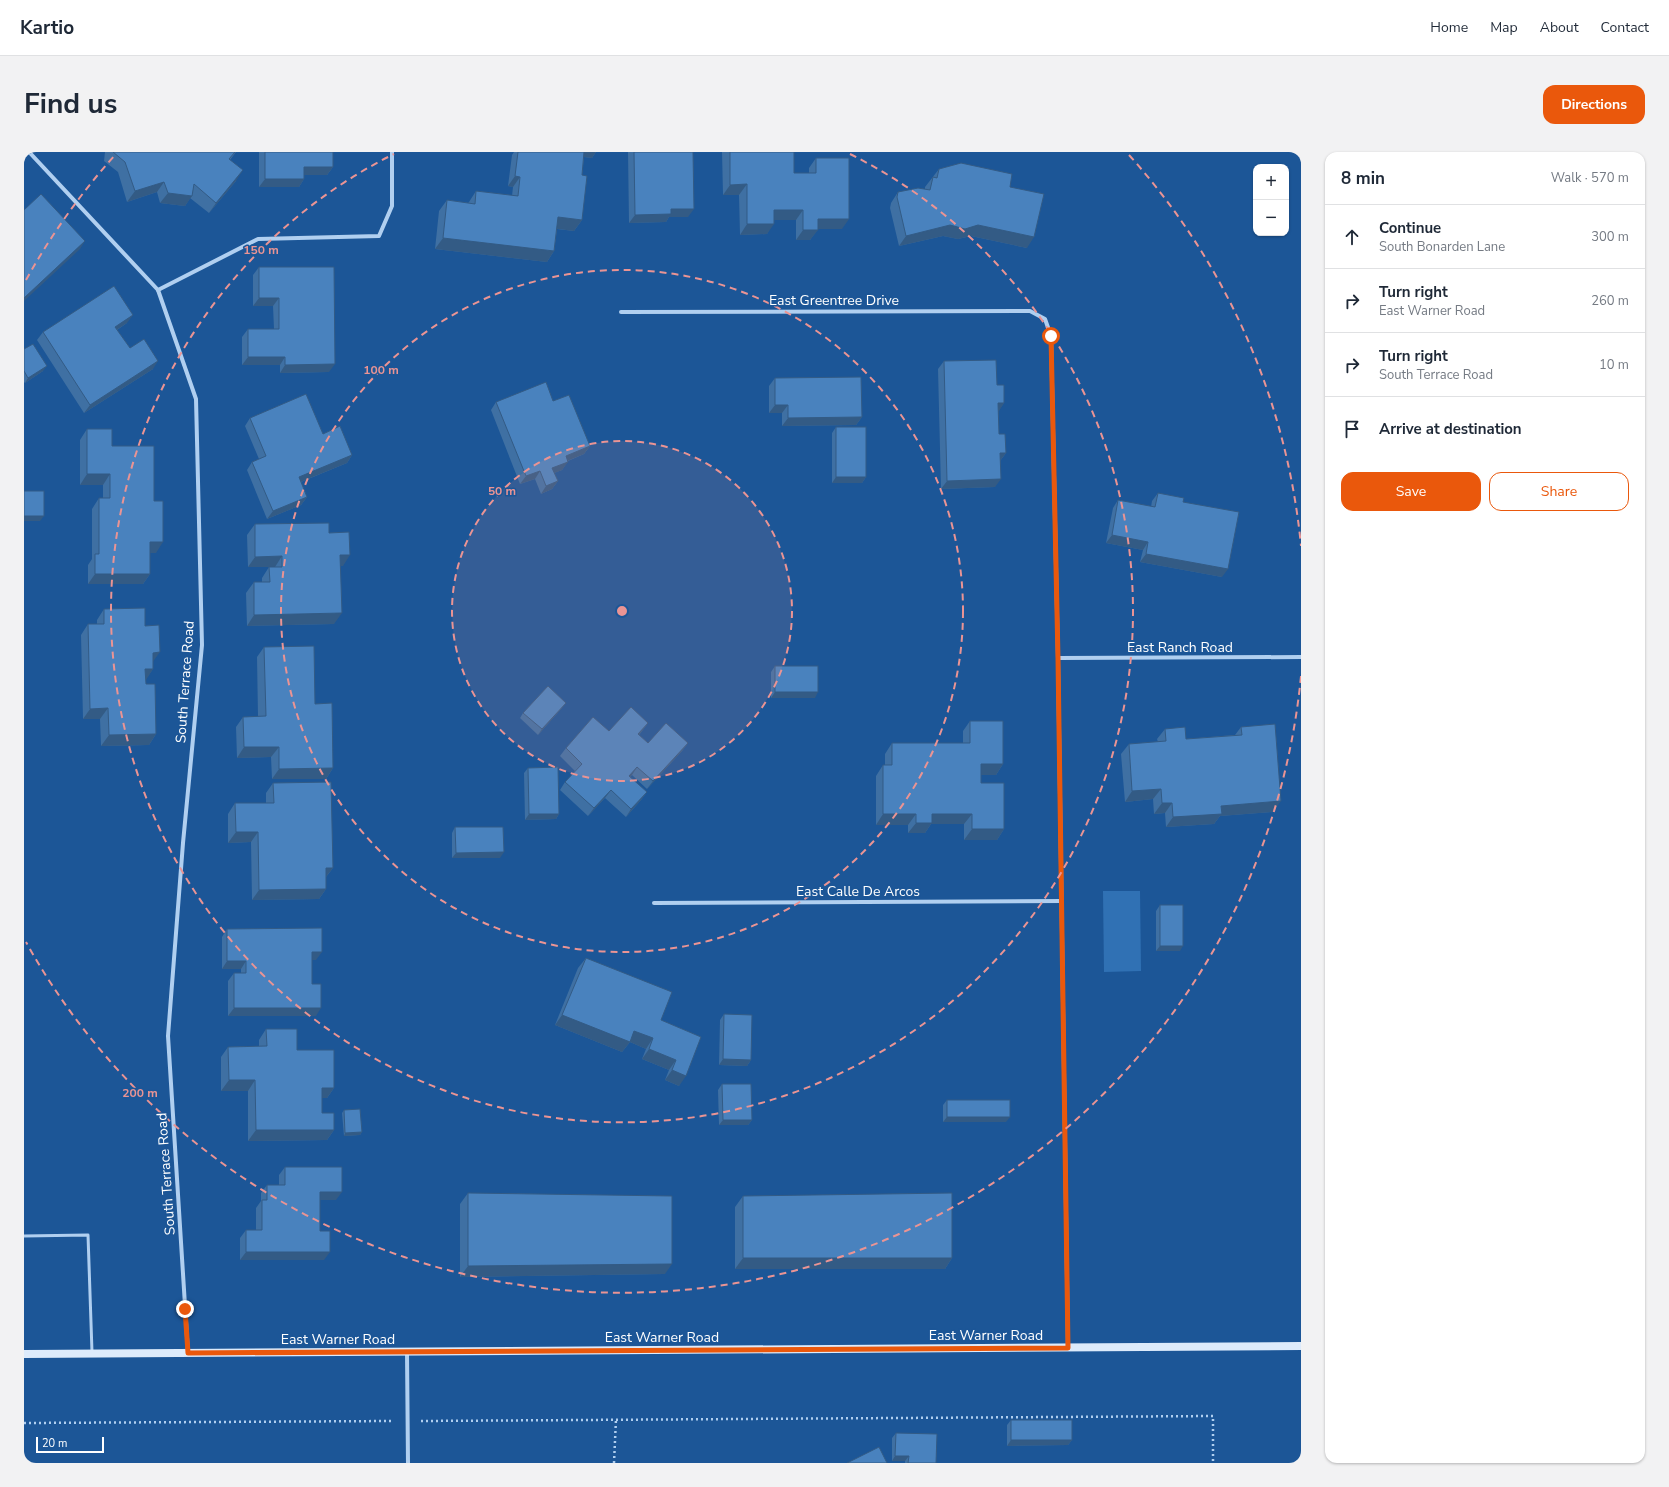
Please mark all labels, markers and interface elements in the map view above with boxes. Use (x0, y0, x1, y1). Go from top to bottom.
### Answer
text: Kartio (20, 15, 74, 41)
text: Home (1430, 18, 1468, 37)
text: Map (1490, 18, 1518, 37)
text: About (1540, 18, 1579, 37)
text: Contact (1601, 18, 1649, 37)
text: Find us (24, 85, 118, 123)
button: Directions (1543, 85, 1645, 124)
map controls (1253, 164, 1289, 236)
button: + (1253, 164, 1289, 200)
text: 8 min (1341, 167, 1385, 190)
text: Walk · 570 m (1551, 169, 1629, 187)
button: − (1253, 200, 1289, 236)
text: Continue (1379, 218, 1441, 238)
icon: ahead (1341, 226, 1363, 248)
text: 300 m (1591, 228, 1629, 246)
text: South Bonarden Lane (1379, 238, 1505, 256)
text: 150 m (243, 242, 279, 258)
text: Turn right (1379, 282, 1448, 302)
icon: right (1341, 290, 1363, 312)
street label: East Greentree Drive (769, 291, 899, 310)
text: 260 m (1591, 292, 1629, 310)
text: East Warner Road (1379, 302, 1485, 320)
route start (1042, 327, 1060, 345)
text: Turn right (1379, 346, 1448, 366)
icon: right (1341, 354, 1363, 376)
text: 10 m (1599, 356, 1629, 374)
text: 100 m (363, 362, 399, 378)
text: South Terrace Road (1379, 366, 1493, 384)
icon: arrive (1341, 418, 1363, 440)
text: Arrive at destination (1379, 419, 1522, 439)
button: Save (1341, 472, 1481, 511)
button: Share (1489, 472, 1629, 511)
text: 50 m (488, 483, 516, 499)
centre of rings (615, 604, 629, 618)
street label: South Terrace Road (171, 620, 199, 744)
street label: East Ranch Road (1127, 638, 1233, 657)
street label: East Calle De Arcos (796, 882, 920, 901)
text: 200 m (122, 1085, 158, 1101)
street label: South Terrace Road (152, 1112, 180, 1236)
route end (176, 1300, 194, 1318)
street label: East Warner Road (929, 1326, 1043, 1345)
street label: East Warner Road (605, 1328, 719, 1347)
street label: East Warner Road (281, 1330, 395, 1349)
scale bar (36, 1435, 104, 1454)
text: 20 m (42, 1436, 67, 1451)

